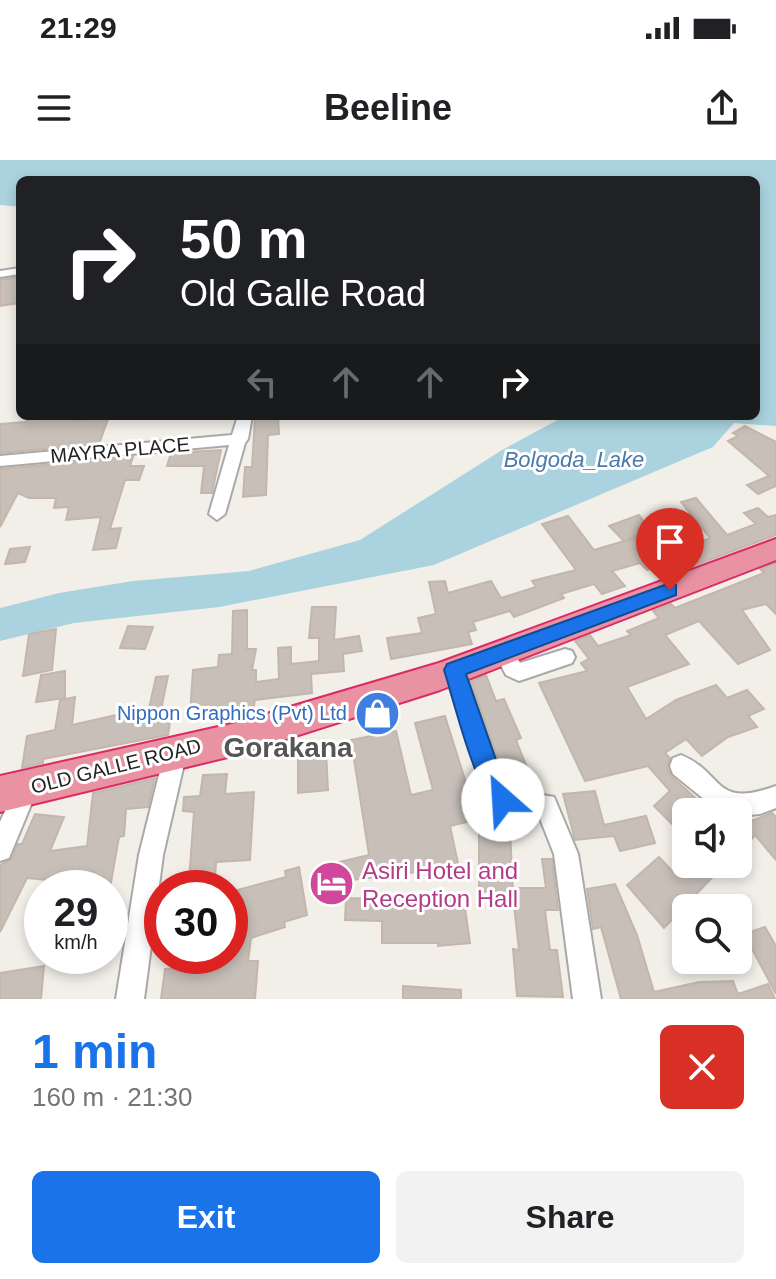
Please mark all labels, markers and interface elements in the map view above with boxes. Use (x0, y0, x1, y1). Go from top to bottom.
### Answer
text: 21:29 (40, 11, 117, 44)
icon: menu (32, 86, 76, 130)
icon: share (700, 86, 744, 130)
text: Beeline (324, 87, 452, 128)
text: 50 m (180, 207, 308, 270)
icon: right (48, 208, 152, 312)
text: Old Galle Road (180, 273, 426, 314)
icon: left (240, 360, 284, 404)
icon: ahead (324, 360, 368, 404)
icon: ahead (408, 360, 452, 404)
icon: right (492, 360, 536, 404)
street label: MAYRA PLACE (49, 433, 191, 467)
water label: Bolgoda_Lake (504, 447, 644, 472)
pin (636, 508, 704, 590)
icon: arrive (648, 520, 692, 564)
shop icon: Nippon Graphics (Pvt) Ltd (354, 689, 402, 737)
place label: Nippon Graphics (Pvt) Ltd (117, 702, 347, 724)
district label: Gorakana (223, 732, 353, 763)
street label: OLD GALLE ROAD (29, 734, 203, 798)
position arrow (461, 758, 545, 842)
map controls (672, 798, 752, 974)
button: sound (672, 798, 752, 878)
place label: Asiri Hotel and Reception Hall (362, 857, 518, 912)
hotel icon: Asiri Hotel and Reception Hall (307, 860, 355, 908)
speed limit sign: 30 (144, 870, 248, 974)
text: 29 (54, 890, 98, 934)
button: search (672, 894, 752, 974)
text: km/h (54, 931, 98, 953)
text: 1 min (32, 1025, 157, 1078)
button: close (660, 1025, 744, 1109)
text: 160 m · 21:30 (32, 1082, 192, 1112)
button: Exit (32, 1171, 380, 1263)
button: Share (396, 1171, 744, 1263)

